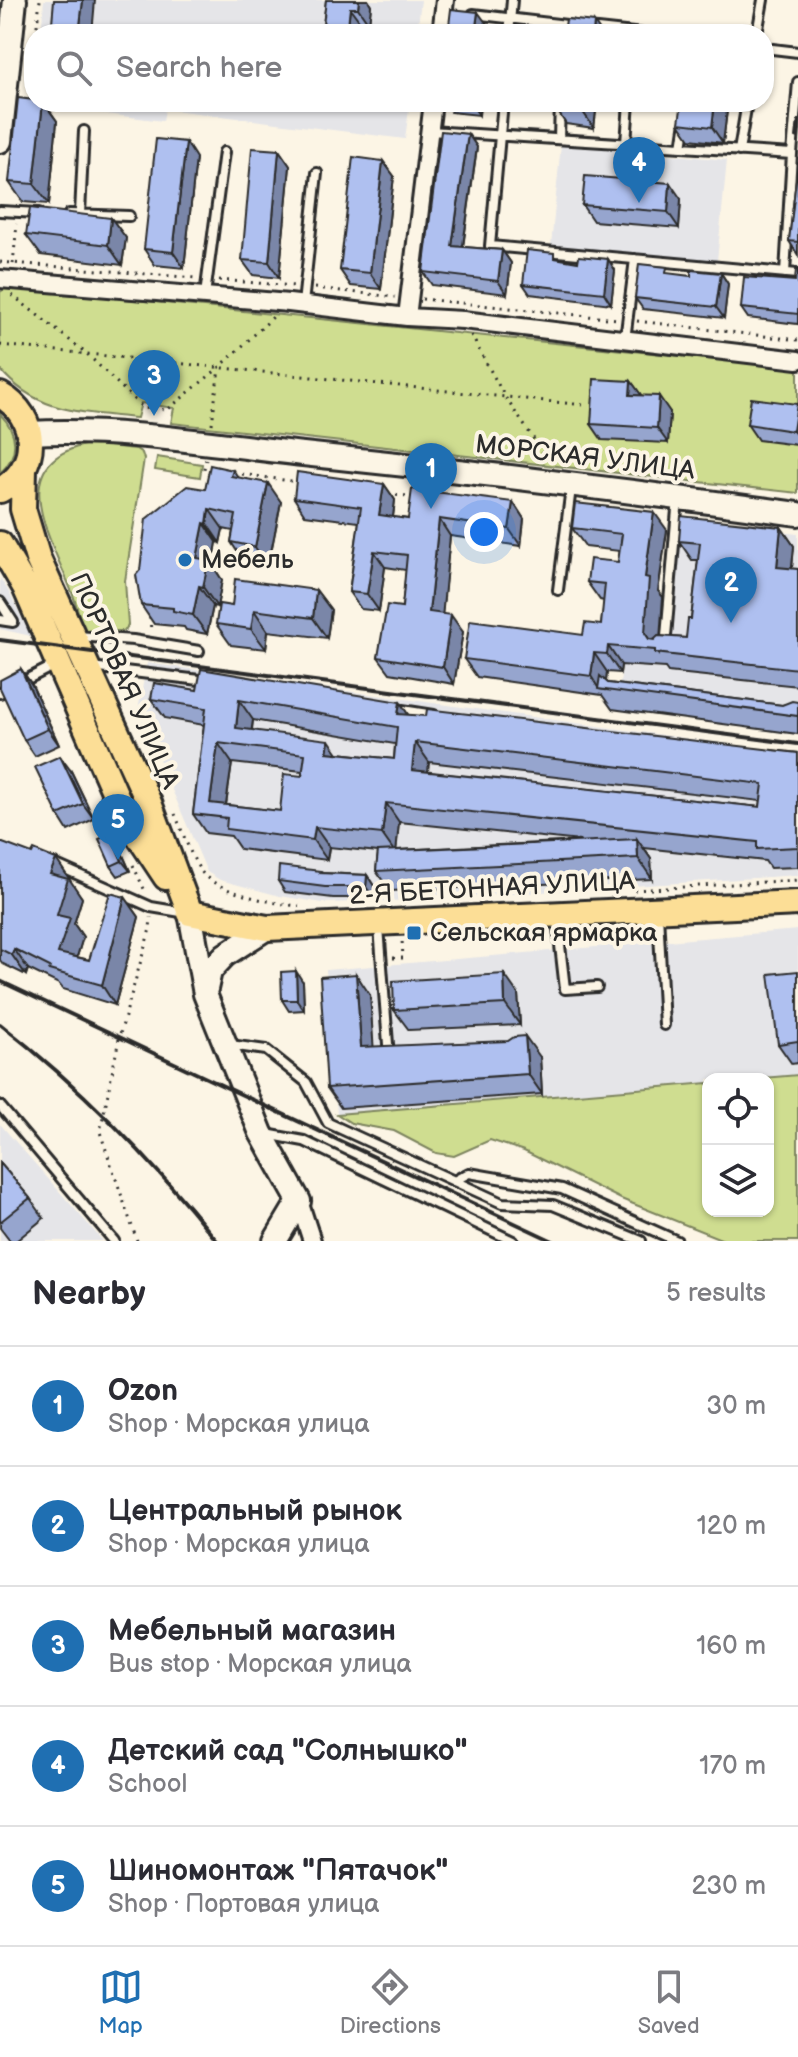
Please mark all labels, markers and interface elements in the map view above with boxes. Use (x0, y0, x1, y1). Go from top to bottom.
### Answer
search box (24, 24, 774, 112)
icon: search (52, 46, 96, 90)
text: Search here (116, 50, 282, 86)
pin: 4 (613, 137, 665, 203)
pin: 3 (128, 350, 180, 416)
street label: МОРСКАЯ УЛИЦА (474, 429, 697, 487)
pin: 1 (405, 443, 457, 509)
your location (464, 512, 504, 552)
place label: Мебель (201, 545, 294, 576)
marker: Мебель (176, 551, 194, 569)
pin: 2 (705, 557, 757, 623)
street label: ПОРТОВАЯ УЛИЦА (62, 568, 186, 794)
pin: 5 (92, 794, 144, 860)
street label: 2-Я БЕТОННАЯ УЛИЦА (349, 866, 636, 912)
place label: Сельская ярмарка (430, 918, 658, 949)
marker: Сельская ярмарка (405, 924, 423, 942)
map controls (702, 1073, 774, 1217)
button: locate (702, 1073, 774, 1145)
button: layers (702, 1145, 774, 1217)
text: Nearby (32, 1273, 146, 1314)
text: 5 results (666, 1278, 766, 1309)
text: Ozon (108, 1373, 178, 1409)
text: 1 (53, 1391, 63, 1422)
text: 30 m (706, 1391, 766, 1422)
text: Shop · Морская улица (108, 1409, 370, 1440)
text: Центральный рынок (108, 1493, 402, 1529)
text: 2 (50, 1511, 66, 1542)
text: 120 m (697, 1511, 766, 1542)
text: Shop · Морская улица (108, 1529, 370, 1560)
text: Мебельный магазин (108, 1613, 396, 1649)
text: 3 (50, 1631, 66, 1662)
text: 160 m (696, 1631, 766, 1662)
text: Bus stop · Морская улица (108, 1649, 412, 1680)
text: Детский сад "Солнышко" (108, 1733, 468, 1769)
text: 4 (50, 1751, 66, 1782)
text: 170 m (699, 1751, 766, 1782)
text: School (108, 1769, 187, 1800)
text: Шиномонтаж "Пятачок" (108, 1853, 448, 1889)
text: 5 (50, 1871, 66, 1902)
text: 230 m (691, 1871, 766, 1902)
text: Shop · Портовая улица (108, 1889, 380, 1920)
tab: Map (98, 1965, 143, 2040)
tab: Directions (340, 1965, 441, 2040)
tab: Saved (638, 1965, 700, 2040)

